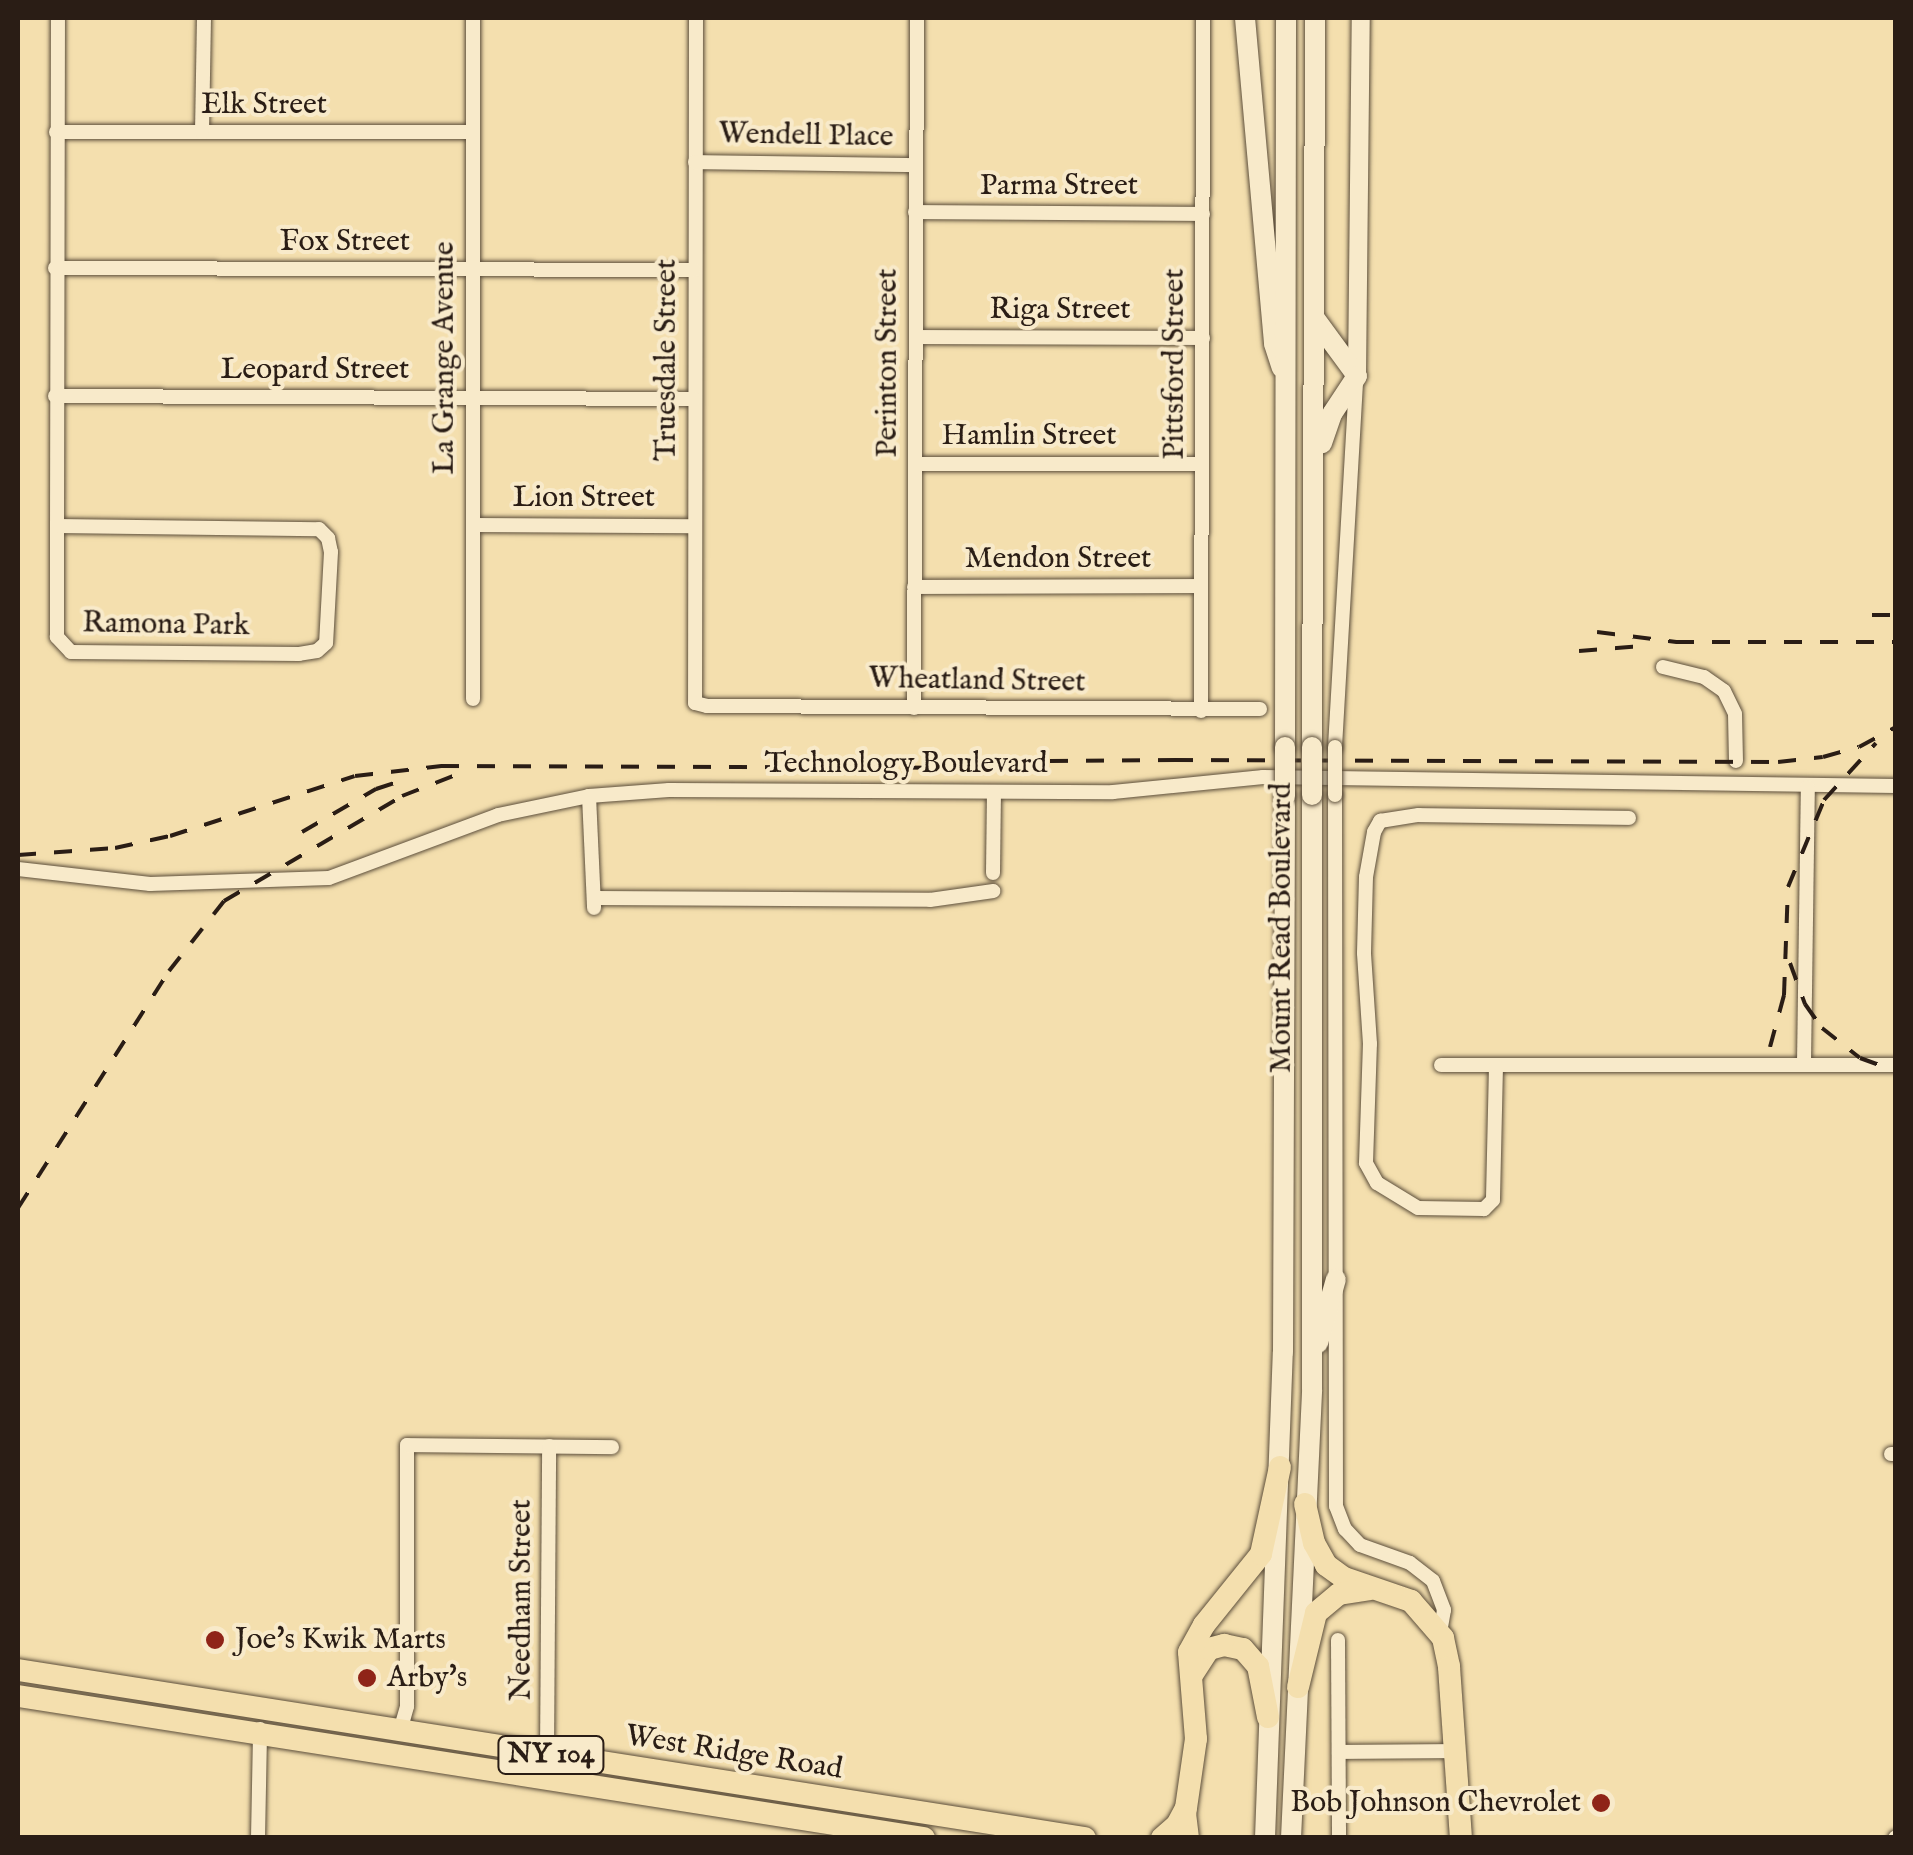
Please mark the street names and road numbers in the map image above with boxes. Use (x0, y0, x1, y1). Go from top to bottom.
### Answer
street label: Elk Street (201, 87, 327, 123)
street label: Wendell Place (718, 116, 894, 156)
street label: Parma Street (980, 168, 1138, 204)
street label: Fox Street (280, 224, 410, 260)
street label: La Grange Avenue (427, 242, 463, 474)
street label: Truesdale Street (649, 259, 685, 461)
street label: Pittsford Street (1157, 268, 1193, 460)
street label: Perinton Street (870, 269, 906, 457)
street label: Riga Street (989, 292, 1131, 328)
street label: Leopard Street (221, 352, 409, 388)
street label: Hamlin Street (941, 418, 1117, 454)
street label: Lion Street (513, 480, 655, 516)
street label: Mendon Street (965, 541, 1151, 577)
street label: Ramona Park (82, 606, 250, 644)
street label: Wheatland Street (868, 661, 1086, 701)
street label: Technology Boulevard (764, 746, 1048, 782)
street label: Mount Read Boulevard (1264, 783, 1300, 1073)
street label: Needham Street (504, 1499, 540, 1701)
street label: West Ridge Road (623, 1718, 845, 1788)
road number: NY 104 (496, 1732, 606, 1778)

